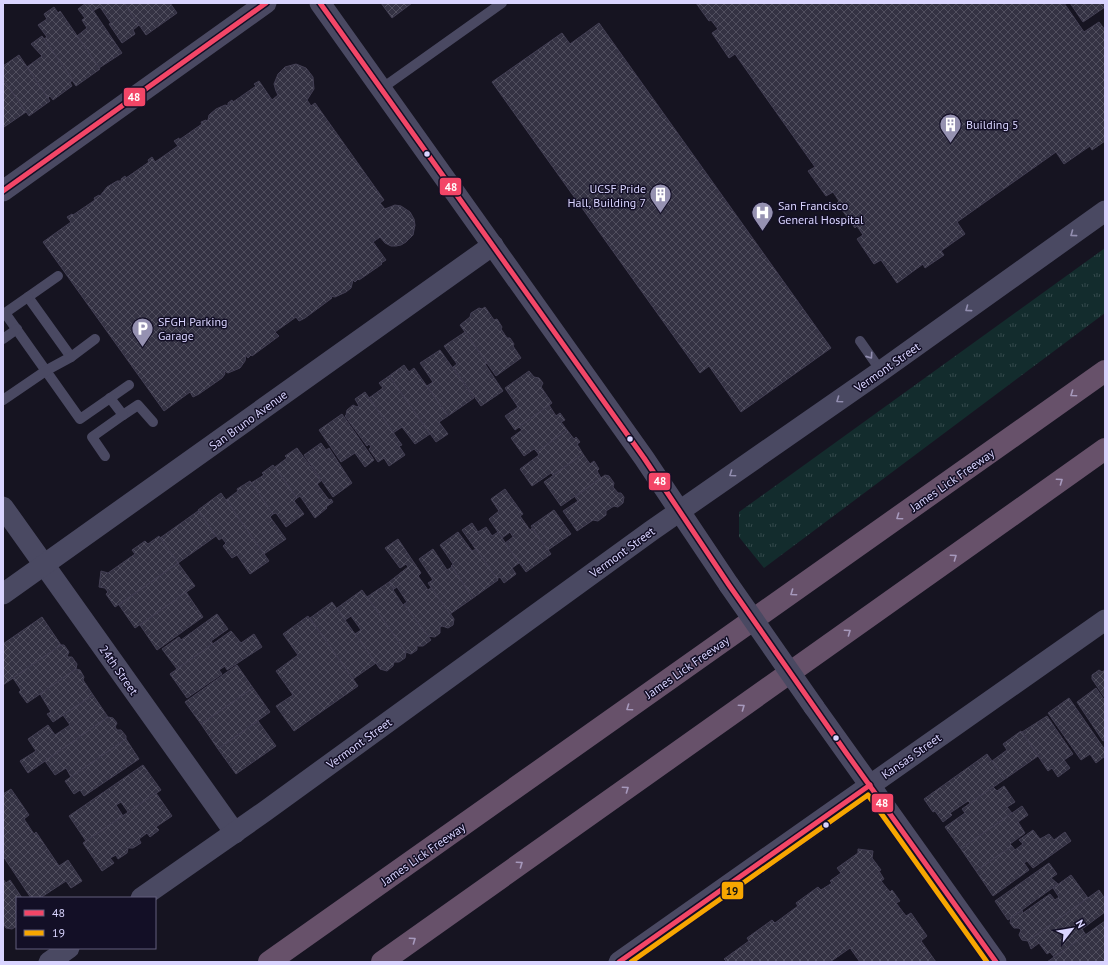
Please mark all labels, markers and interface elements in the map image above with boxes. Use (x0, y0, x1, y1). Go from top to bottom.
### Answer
line badge: 48 (123, 87, 146, 107)
text: 48 (128, 90, 140, 104)
building icon: Building 5 (937, 111, 963, 144)
place label: Building 5 (966, 117, 1019, 132)
unlabelled marker (422, 149, 432, 159)
line badge: 48 (439, 177, 462, 196)
text: 48 (445, 180, 457, 194)
place label: UCSF Pride Hall, Building 7 (567, 181, 646, 210)
building icon: UCSF Pride Hall, Building 7 (648, 182, 674, 215)
place label: San Francisco General Hospital (778, 198, 864, 227)
hospital icon: San Francisco General Hospital (749, 199, 775, 232)
one-way arrow (1071, 229, 1078, 236)
one-way arrow (965, 304, 972, 311)
place label: SFGH Parking Garage (158, 314, 227, 343)
parking icon: SFGH Parking Garage (130, 315, 156, 348)
street label: Vermont Street (850, 339, 923, 396)
one-way arrow (865, 352, 873, 359)
street label: San Bruno Avenue (206, 387, 290, 453)
one-way arrow (1070, 389, 1077, 397)
one-way arrow (836, 396, 843, 403)
unlabelled marker (625, 434, 635, 444)
street label: James Lick Freeway (906, 445, 997, 515)
one-way arrow (729, 469, 736, 476)
line badge: 48 (648, 472, 671, 491)
text: 48 (654, 474, 666, 488)
one-way arrow (1055, 479, 1062, 486)
one-way arrow (896, 513, 903, 520)
street label: Vermont Street (586, 523, 658, 581)
one-way arrow (949, 555, 956, 562)
one-way arrow (790, 588, 797, 595)
one-way arrow (843, 630, 850, 637)
street label: James Lick Freeway (641, 632, 732, 702)
street label: 24th Street (96, 642, 142, 698)
one-way arrow (627, 703, 634, 710)
one-way arrow (737, 705, 744, 712)
street label: Vermont Street (323, 714, 395, 772)
street label: Kansas Street (878, 730, 944, 782)
unlabelled marker (831, 733, 841, 743)
one-way arrow (621, 787, 628, 794)
line badge: 48 (871, 793, 894, 813)
text: 48 (876, 796, 888, 810)
street label: James Lick Freeway (377, 819, 468, 889)
unlabelled marker (821, 820, 831, 830)
one-way arrow (515, 862, 522, 869)
line badge: 19 (721, 881, 744, 900)
text: 19 (726, 884, 738, 898)
legend (16, 897, 156, 949)
text: 48 (52, 905, 65, 920)
north arrow (1052, 909, 1092, 949)
text: N (1073, 917, 1088, 931)
text: 19 (52, 925, 65, 940)
one-way arrow (409, 937, 416, 944)

